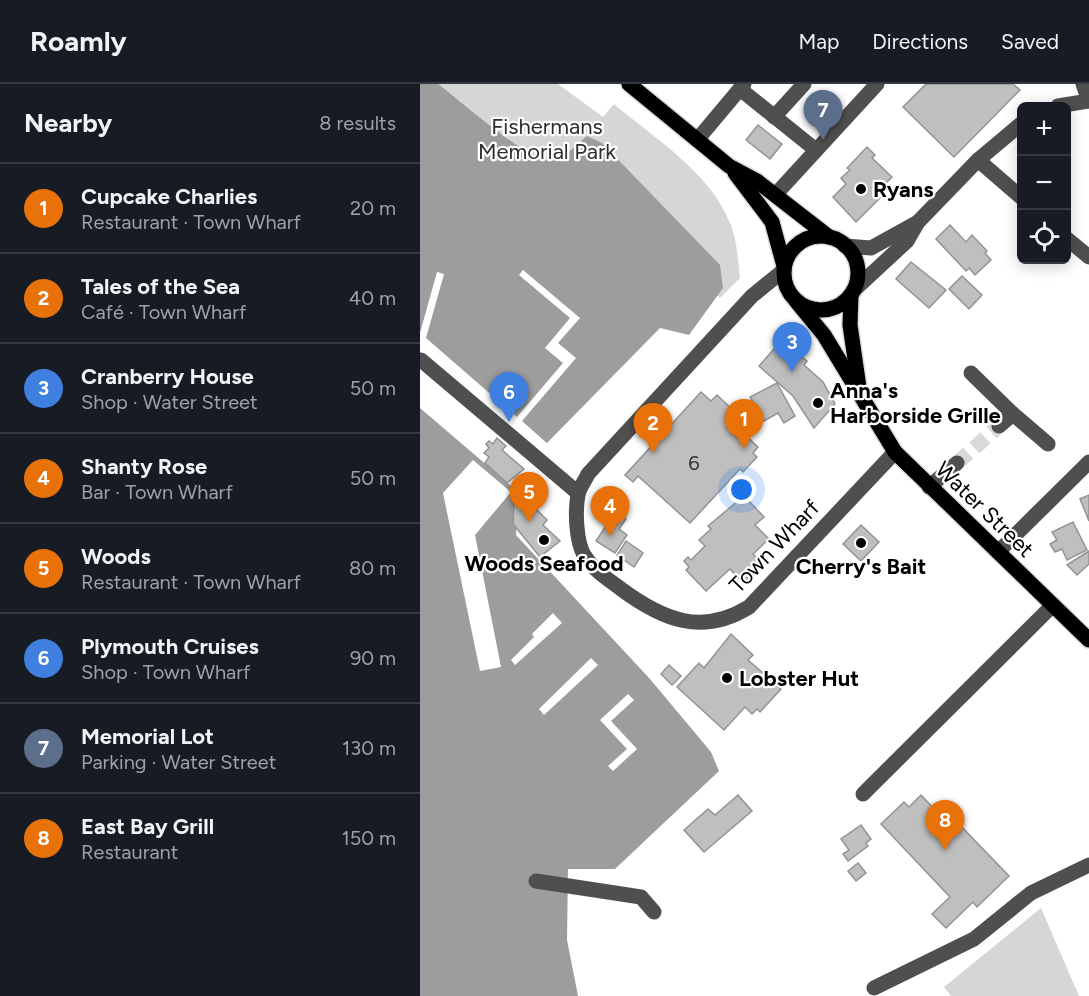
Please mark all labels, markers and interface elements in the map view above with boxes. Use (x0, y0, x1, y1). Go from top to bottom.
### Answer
text: Roamly (30, 24, 127, 58)
text: Map (798, 29, 839, 54)
text: Directions (872, 29, 968, 54)
text: Saved (1001, 29, 1059, 54)
pin: 7 (804, 91, 842, 140)
map controls (1017, 102, 1071, 264)
button: + (1017, 102, 1071, 156)
text: Nearby (24, 107, 112, 139)
text: 8 results (319, 111, 396, 135)
park label: Fishermans Memorial Park (478, 113, 616, 165)
button: − (1017, 156, 1071, 210)
place label: Ryans (873, 176, 934, 203)
marker: Ryans (854, 182, 868, 196)
text: Cupcake Charlies (81, 183, 257, 210)
text: 1 (39, 196, 48, 220)
text: 20 m (350, 196, 396, 220)
text: Restaurant · Town Wharf (81, 210, 301, 234)
button: locate (1017, 210, 1071, 264)
text: Tales of the Sea (81, 273, 240, 300)
text: 2 (38, 286, 49, 310)
text: 40 m (349, 286, 396, 310)
text: Café · Town Wharf (81, 300, 246, 324)
pin: 3 (772, 322, 812, 372)
text: Cranberry House (81, 363, 254, 390)
pin: 6 (490, 372, 529, 422)
text: 3 (38, 376, 49, 400)
text: 50 m (350, 376, 396, 400)
place label: Anna's Harborside Grille (830, 377, 1001, 429)
text: Shop · Water Street (81, 390, 258, 414)
marker: Anna's Harborside Grille (811, 396, 825, 410)
pin: 1 (724, 400, 764, 449)
pin: 2 (634, 404, 672, 453)
house number: 6 (688, 451, 700, 475)
text: Shanty Rose (81, 453, 207, 480)
street label: Water Street (930, 456, 1039, 563)
text: 4 (37, 466, 50, 490)
text: 50 m (350, 466, 396, 490)
pin: 5 (510, 472, 548, 522)
your location (727, 475, 756, 504)
text: Bar · Town Wharf (81, 480, 233, 504)
pin: 4 (590, 486, 630, 536)
street label: Town Wharf (724, 494, 826, 598)
marker: Woods Seafood (537, 533, 551, 547)
marker: Cherry's Bait (854, 536, 868, 550)
text: Woods (81, 543, 151, 570)
place label: Woods Seafood (464, 550, 624, 577)
place label: Cherry's Bait (796, 553, 927, 580)
text: 5 (38, 556, 49, 580)
text: 80 m (349, 556, 396, 580)
text: Restaurant · Town Wharf (81, 570, 301, 594)
text: Plymouth Cruises (81, 633, 259, 660)
text: 6 (38, 646, 49, 670)
text: 90 m (350, 646, 396, 670)
text: Shop · Town Wharf (81, 660, 250, 684)
place label: Lobster Hut (739, 665, 859, 692)
marker: Lobster Hut (720, 671, 734, 685)
text: Memorial Lot (81, 723, 214, 750)
text: 7 (38, 736, 49, 760)
text: 130 m (342, 736, 396, 760)
text: Parking · Water Street (81, 750, 276, 774)
pin: 8 (926, 800, 964, 850)
text: East Bay Grill (81, 813, 214, 840)
text: 8 (37, 826, 50, 850)
text: 150 m (341, 826, 396, 850)
text: Restaurant (81, 840, 178, 864)

